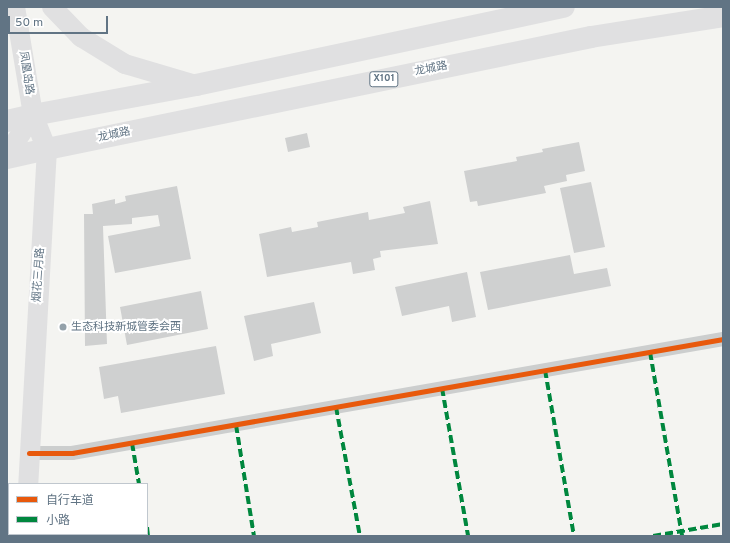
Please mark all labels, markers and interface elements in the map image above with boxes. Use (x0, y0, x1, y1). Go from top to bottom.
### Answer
scale bar (10, 8, 110, 34)
text: 50 m (15, 15, 43, 31)
street label: 凤凰岛路 (16, 50, 36, 96)
street label: 龙城路 (414, 59, 448, 79)
road number: X101 (369, 71, 399, 87)
street label: 龙城路 (96, 125, 132, 145)
street label: 烟花三月路 (30, 247, 48, 303)
place label: 生态科技新城管委会西 (71, 320, 181, 334)
marker: 生态科技新城管委会西 (58, 322, 68, 332)
legend (8, 483, 148, 535)
text: 自行车道 (46, 493, 94, 509)
text: 小路 (46, 513, 70, 529)

